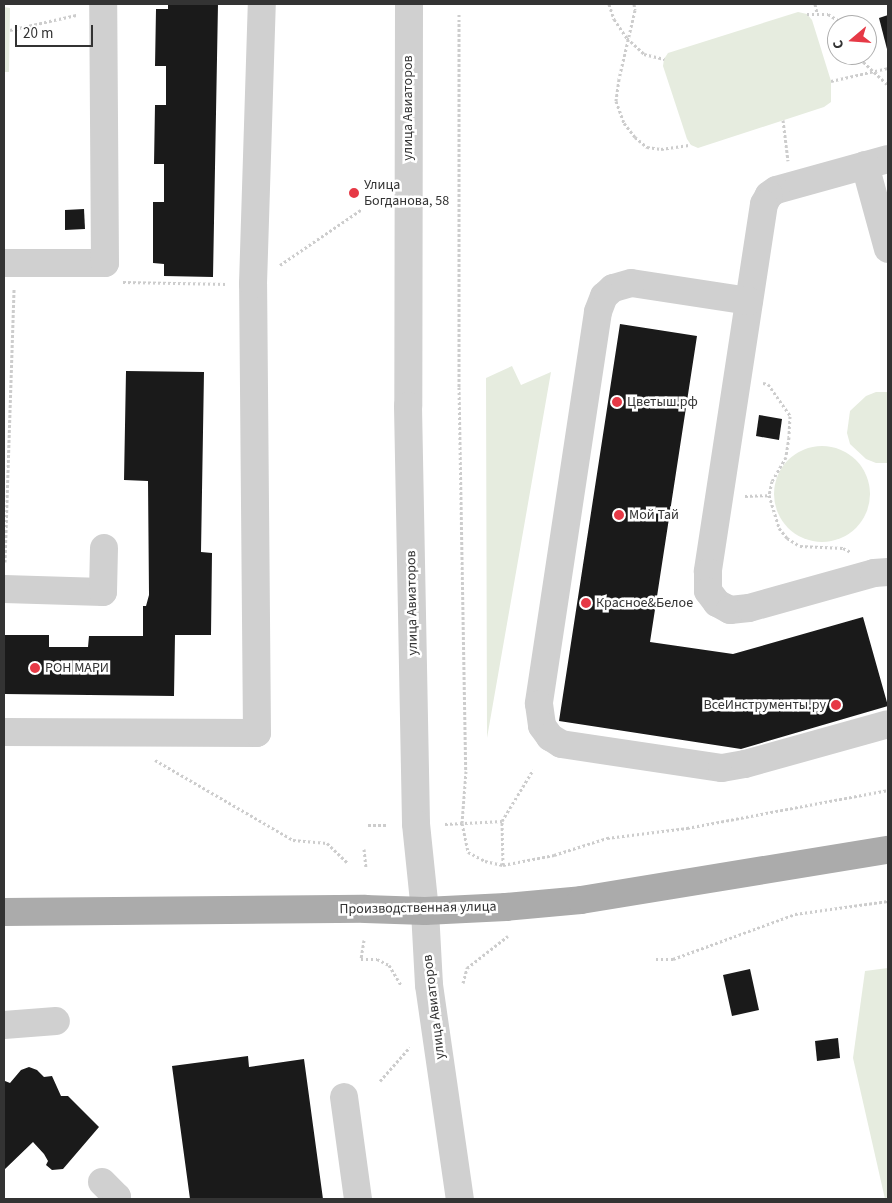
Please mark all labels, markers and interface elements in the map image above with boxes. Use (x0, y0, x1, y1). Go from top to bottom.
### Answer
scale bar (18, 15, 95, 47)
north arrow (827, 15, 877, 65)
text: 20 m (23, 23, 53, 44)
text: С (828, 37, 849, 51)
street label: улица Авиаторов (400, 55, 416, 161)
place label: Улица Богданова, 58 (364, 177, 449, 210)
marker: Улица Богданова, 58 (348, 187, 360, 199)
place label: Цветыш.рф (627, 394, 698, 410)
marker: Цветыш.рф (611, 396, 623, 408)
place label: Мой Тай (629, 507, 679, 523)
marker: Мой Тай (613, 509, 625, 521)
street label: улица Авиаторов (403, 550, 421, 656)
place label: Красное&Белое (596, 595, 693, 611)
marker: Красное&Белое (580, 597, 592, 609)
place label: РОН МАРИ (45, 660, 109, 676)
marker: РОН МАРИ (29, 662, 41, 674)
place label: ВсеИнструменты.ру (703, 697, 826, 713)
marker: ВсеИнструменты.ру (830, 699, 842, 711)
street label: Производственная улица (339, 898, 497, 918)
street label: улица Авиаторов (419, 954, 449, 1060)

